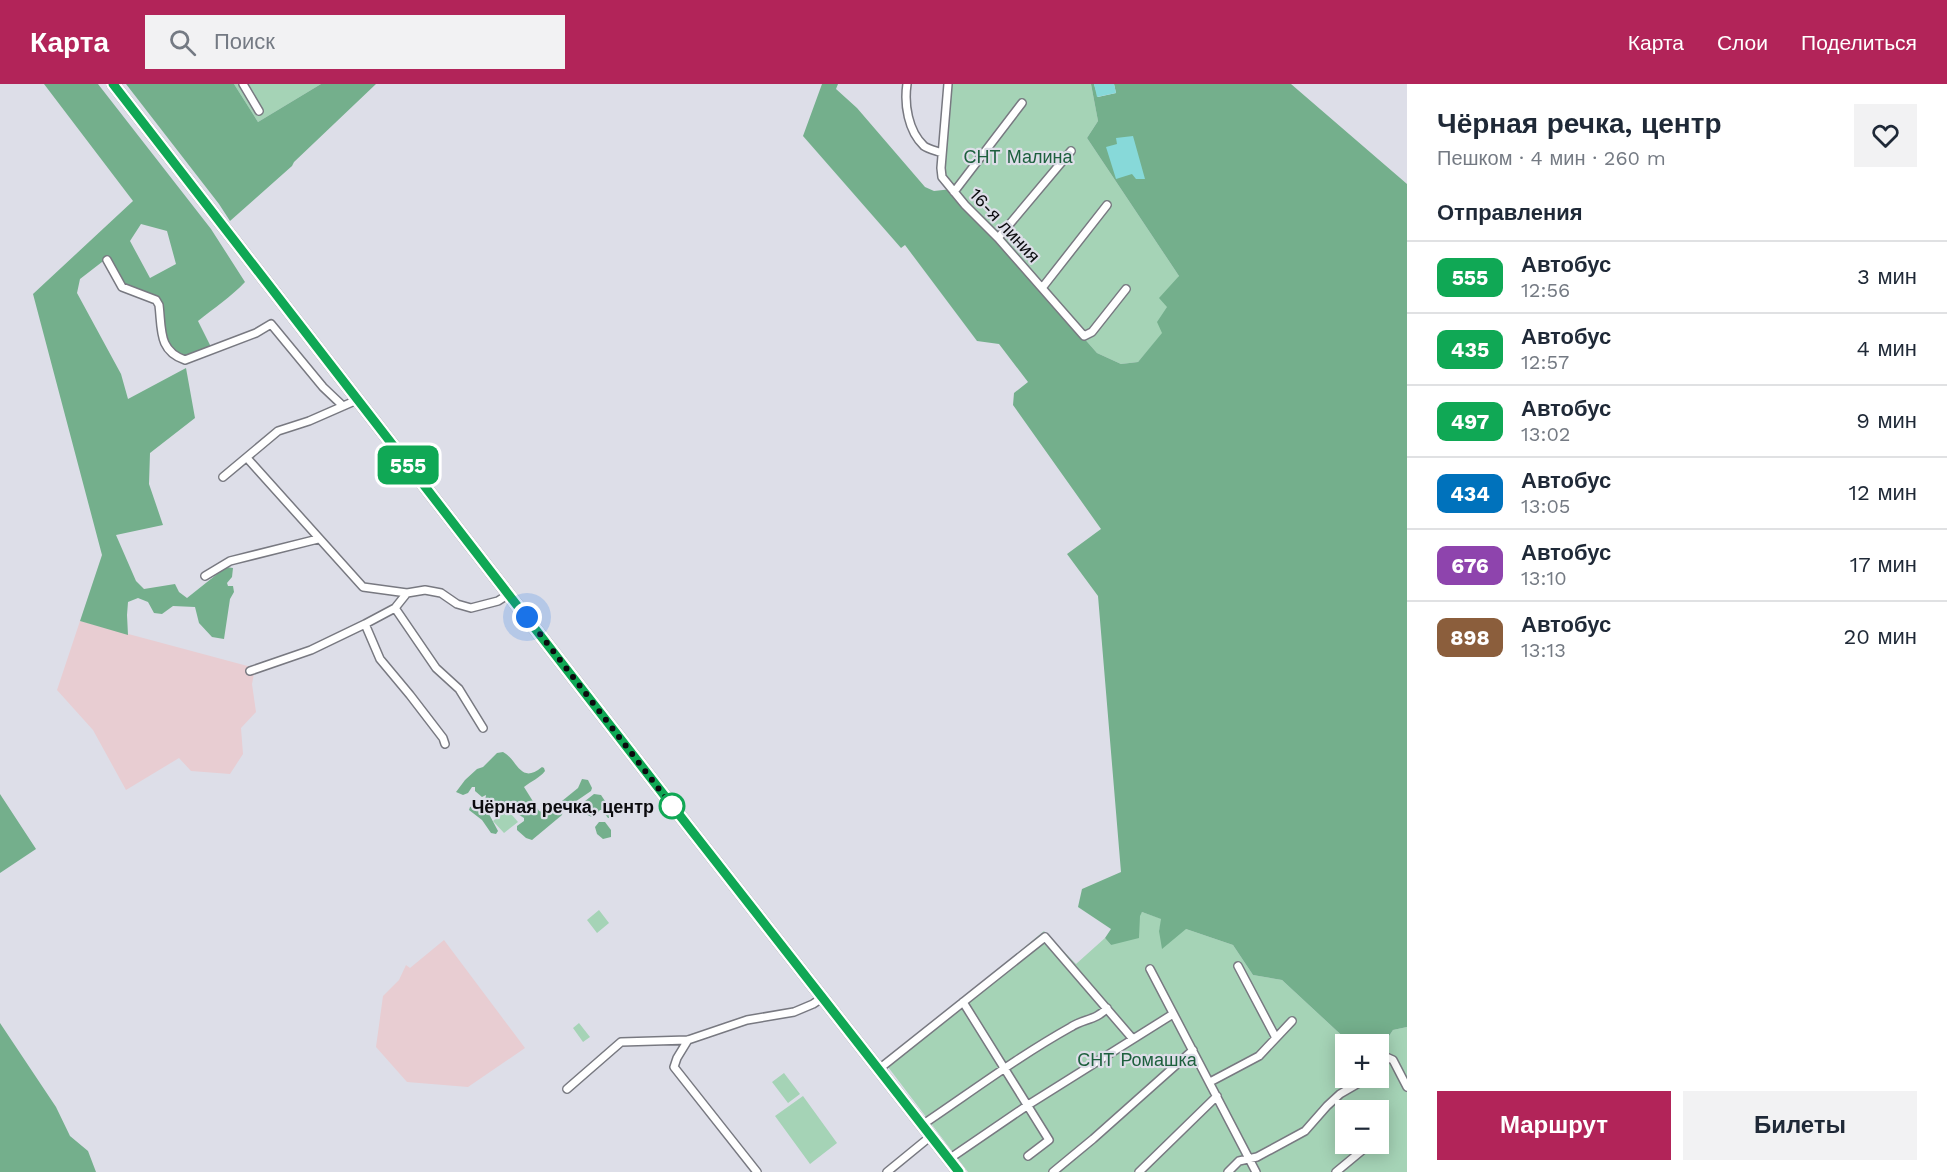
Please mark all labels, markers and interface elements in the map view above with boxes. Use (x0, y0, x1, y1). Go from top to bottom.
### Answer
search box (145, 15, 565, 69)
text: Карта (30, 26, 109, 59)
icon: search (166, 26, 199, 59)
text: Поиск (214, 29, 275, 54)
text: Карта (1628, 30, 1684, 55)
text: Слои (1717, 30, 1768, 55)
text: Поделиться (1801, 30, 1917, 55)
button: heart (1854, 104, 1917, 167)
text: Чёрная речка, центр (1437, 107, 1722, 140)
park label: СНТ Малина (964, 146, 1073, 167)
text: Пешком · 4 мин · 260 m (1437, 146, 1666, 170)
street label: 16-я линия (965, 184, 1045, 266)
text: Отправления (1437, 200, 1583, 225)
text: Автобус (1521, 252, 1611, 277)
text: 3 мин (1857, 264, 1917, 289)
text: 555 (1452, 265, 1488, 290)
text: 12:56 (1521, 278, 1570, 302)
text: Автобус (1521, 324, 1611, 349)
text: 4 мин (1856, 336, 1917, 361)
text: 435 (1451, 337, 1489, 362)
text: 12:57 (1521, 350, 1569, 374)
text: Автобус (1521, 396, 1611, 421)
text: 9 мин (1856, 408, 1917, 433)
text: 497 (1451, 409, 1489, 434)
text: 13:02 (1521, 422, 1570, 446)
line badge: 555 (374, 446, 442, 484)
text: 555 (390, 453, 426, 478)
text: Автобус (1521, 468, 1611, 493)
text: 12 мин (1849, 480, 1917, 505)
text: 434 (1450, 481, 1490, 506)
text: 13:05 (1521, 494, 1570, 518)
text: Автобус (1521, 540, 1611, 565)
text: 17 мин (1850, 552, 1917, 577)
text: 676 (1451, 553, 1489, 578)
text: 13:10 (1521, 566, 1567, 590)
your location (512, 602, 542, 632)
text: Автобус (1521, 612, 1611, 637)
text: 20 мин (1843, 624, 1917, 649)
text: 898 (1450, 625, 1490, 650)
text: 13:13 (1521, 638, 1566, 662)
marker: Чёрная речка, центр (659, 793, 685, 819)
place label: Чёрная речка, центр (472, 796, 654, 817)
map controls (1335, 1034, 1389, 1154)
button: + (1335, 1034, 1389, 1088)
park label: СНТ Ромашка (1077, 1049, 1198, 1070)
button: Маршрут (1437, 1091, 1671, 1160)
button: Билеты (1683, 1091, 1917, 1160)
button: − (1335, 1100, 1389, 1154)

